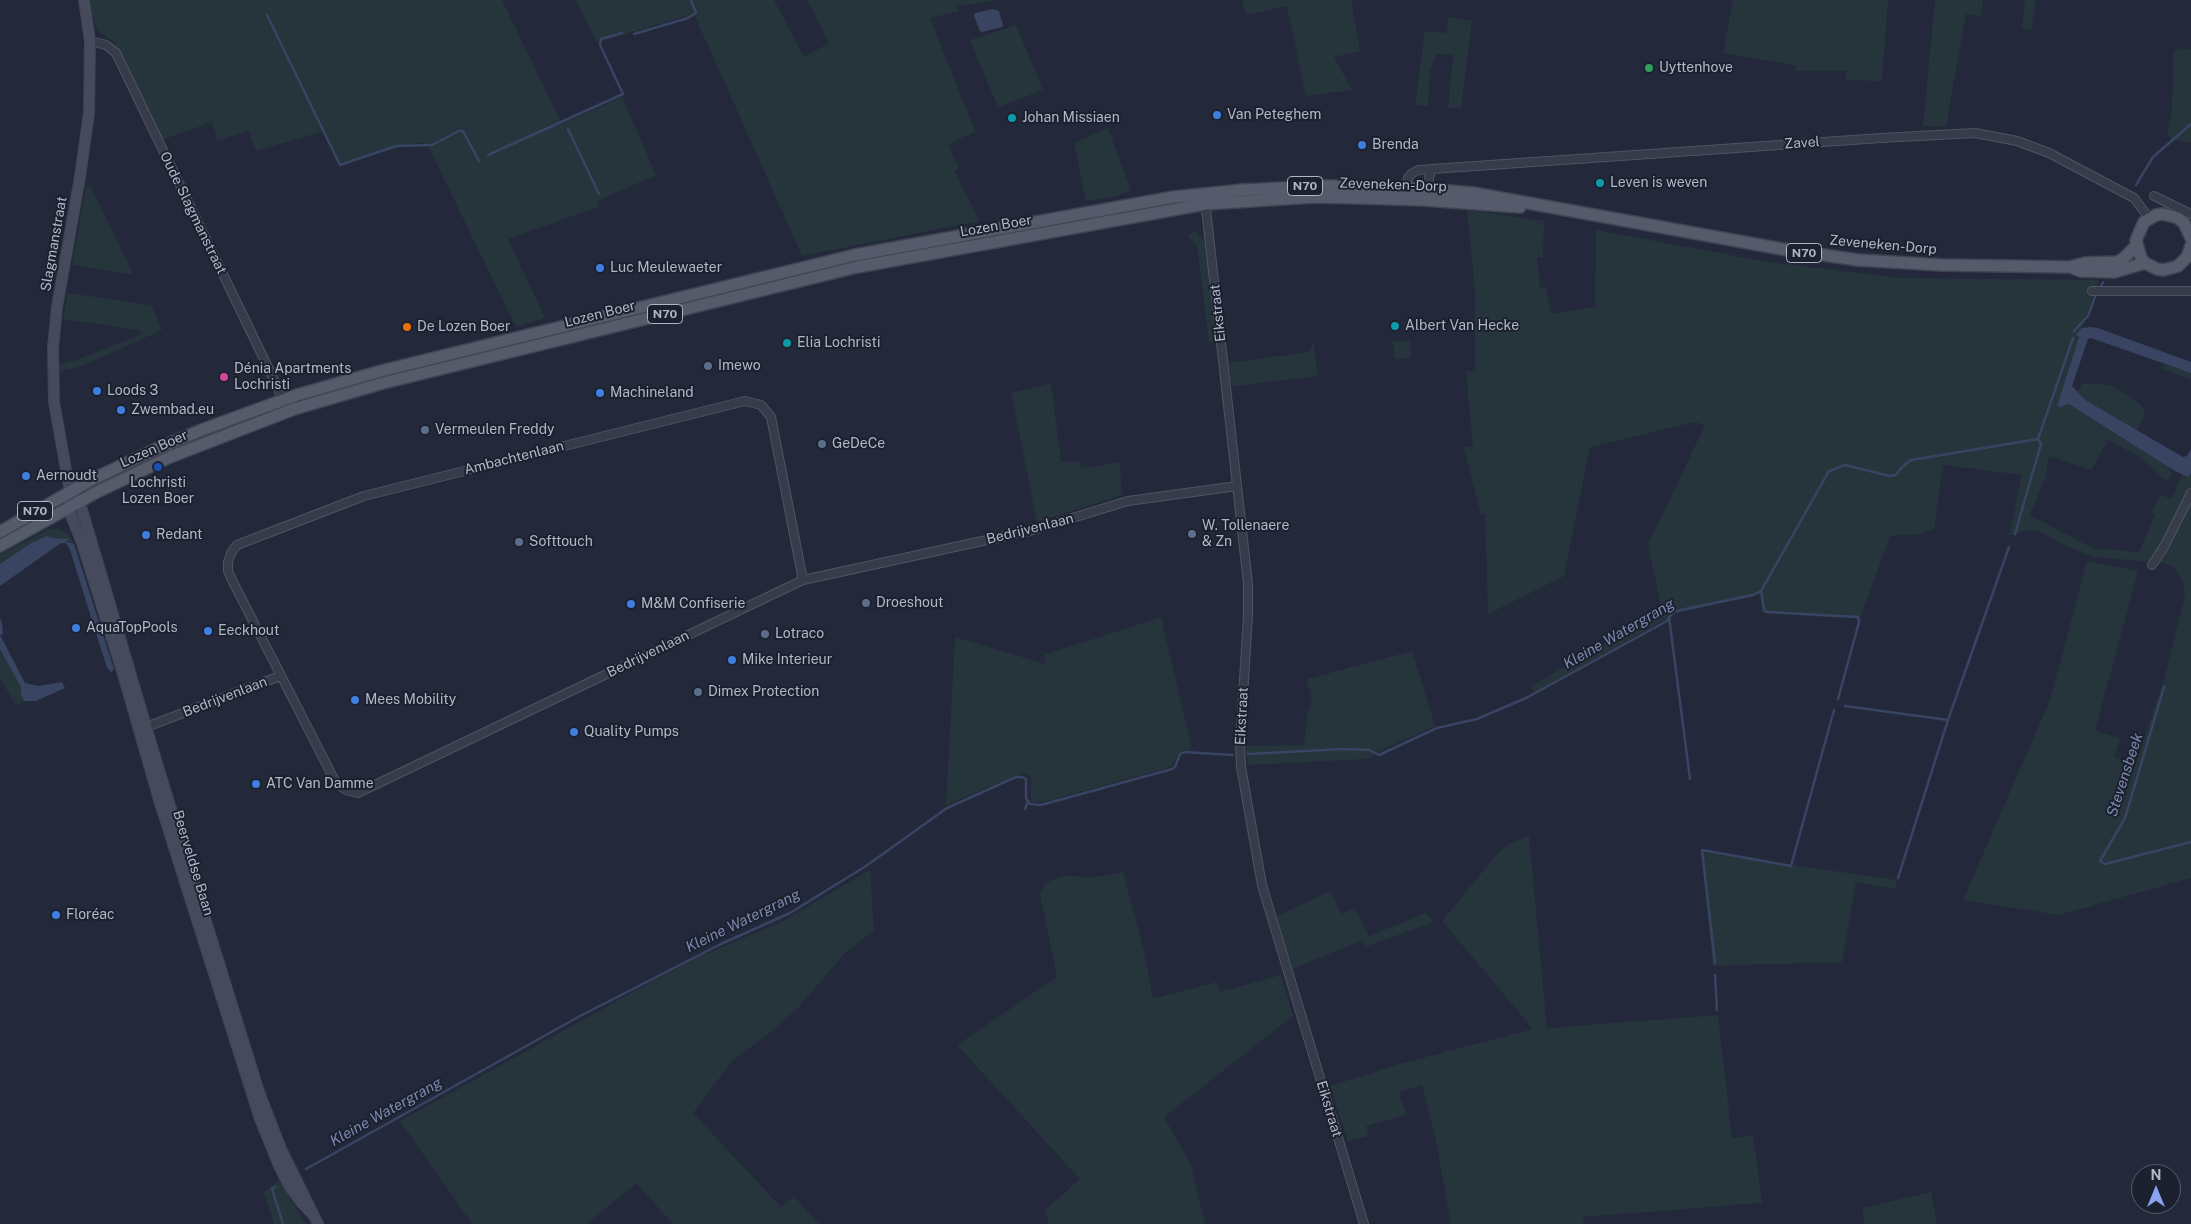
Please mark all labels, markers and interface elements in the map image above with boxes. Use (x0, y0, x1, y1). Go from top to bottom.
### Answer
place label: Uyttenhove (1659, 60, 1733, 76)
marker: Uyttenhove (1643, 62, 1655, 74)
place label: Van Peteghem (1227, 107, 1321, 123)
marker: Van Peteghem (1211, 109, 1223, 121)
place label: Johan Missiaen (1022, 110, 1120, 126)
marker: Johan Missiaen (1006, 112, 1018, 124)
street label: Zavel (1784, 133, 1820, 153)
place label: Brenda (1372, 137, 1419, 153)
marker: Brenda (1356, 139, 1368, 151)
street label: Oude Slagmanstraat (156, 149, 230, 277)
street label: Zeveneken-Dorp (1339, 175, 1447, 195)
place label: Leven is weven (1610, 175, 1707, 191)
road number: N70 (1288, 177, 1322, 196)
marker: Leven is weven (1594, 177, 1606, 189)
street label: Slagmanstraat (37, 195, 71, 293)
street label: Lozen Boer (959, 211, 1033, 241)
street label: Zeveneken-Dorp (1829, 232, 1937, 258)
road number: N70 (1786, 244, 1822, 262)
place label: Luc Meulewaeter (610, 260, 722, 276)
marker: Luc Meulewaeter (594, 262, 606, 274)
street label: Eikstraat (1207, 283, 1229, 343)
street label: Lozen Boer (563, 297, 637, 331)
road number: N70 (648, 304, 682, 324)
place label: Albert Van Hecke (1405, 318, 1519, 334)
place label: De Lozen Boer (417, 319, 510, 335)
marker: Albert Van Hecke (1389, 320, 1401, 332)
marker: De Lozen Boer (401, 321, 413, 333)
place label: Elia Lochristi (797, 335, 880, 351)
marker: Elia Lochristi (781, 337, 793, 349)
place label: Imewo (718, 358, 761, 374)
marker: Imewo (702, 360, 714, 372)
place label: Dénia Apartments Lochristi (234, 361, 351, 394)
marker: Dénia Apartments Lochristi (218, 371, 230, 383)
place label: Loods 3 (107, 383, 158, 399)
marker: Loods 3 (91, 385, 103, 397)
place label: Machineland (610, 385, 694, 401)
marker: Machineland (594, 387, 606, 399)
place label: Zwembad.eu (131, 402, 214, 418)
marker: Zwembad.eu (115, 404, 127, 416)
place label: Vermeulen Freddy (435, 422, 555, 438)
marker: Vermeulen Freddy (419, 424, 431, 436)
street label: Lozen Boer (118, 427, 190, 471)
place label: GeDeCe (832, 436, 885, 452)
street label: Ambachtenlaan (462, 437, 566, 479)
marker: GeDeCe (816, 438, 828, 450)
marker: Lochristi Lozen Boer (152, 461, 164, 473)
place label: Aernoudt (36, 468, 97, 484)
marker: Aernoudt (20, 470, 32, 482)
place label: Lochristi Lozen Boer (122, 475, 194, 508)
road number: N70 (18, 502, 52, 520)
street label: Bedrijvenlaan (985, 510, 1075, 548)
place label: W. Tollenaere & Zn (1202, 518, 1289, 550)
place label: Redant (156, 527, 202, 543)
marker: W. Tollenaere & Zn (1186, 528, 1198, 540)
marker: Redant (140, 529, 152, 541)
place label: Softtouch (529, 534, 593, 550)
marker: Softtouch (513, 536, 525, 548)
place label: Droeshout (876, 595, 943, 611)
water label: Kleine Watergrang (1560, 595, 1678, 673)
place label: M&M Confiserie (641, 596, 745, 612)
marker: Droeshout (860, 597, 872, 609)
marker: M&M Confiserie (625, 598, 637, 610)
place label: AquaTopPools (86, 620, 178, 636)
marker: AquaTopPools (70, 622, 82, 634)
place label: Eeckhout (218, 623, 279, 639)
marker: Eeckhout (202, 625, 214, 637)
place label: Lotraco (775, 626, 824, 642)
street label: Bedrijvenlaan (604, 627, 692, 681)
marker: Lotraco (759, 628, 771, 640)
place label: Mike Interieur (742, 652, 832, 668)
marker: Mike Interieur (726, 654, 738, 666)
street label: Bedrijvenlaan (180, 673, 270, 721)
place label: Dimex Protection (708, 684, 819, 700)
marker: Dimex Protection (692, 686, 704, 698)
street label: Eikstraat (1232, 687, 1252, 745)
place label: Mees Mobility (365, 692, 456, 708)
marker: Mees Mobility (349, 694, 361, 706)
place label: Quality Pumps (584, 724, 679, 740)
marker: Quality Pumps (568, 726, 580, 738)
water label: Stevensbeek (2103, 731, 2147, 819)
place label: ATC Van Damme (266, 776, 374, 792)
marker: ATC Van Damme (250, 778, 262, 790)
street label: Beerveldse Baan (169, 808, 217, 918)
water label: Kleine Watergrang (683, 885, 803, 957)
place label: Floréac (66, 907, 115, 923)
marker: Floréac (50, 909, 62, 921)
water label: Kleine Watergrang (327, 1074, 445, 1150)
street label: Eikstraat (1312, 1079, 1346, 1139)
north arrow (2131, 1164, 2181, 1214)
text: N (2151, 1167, 2161, 1183)

